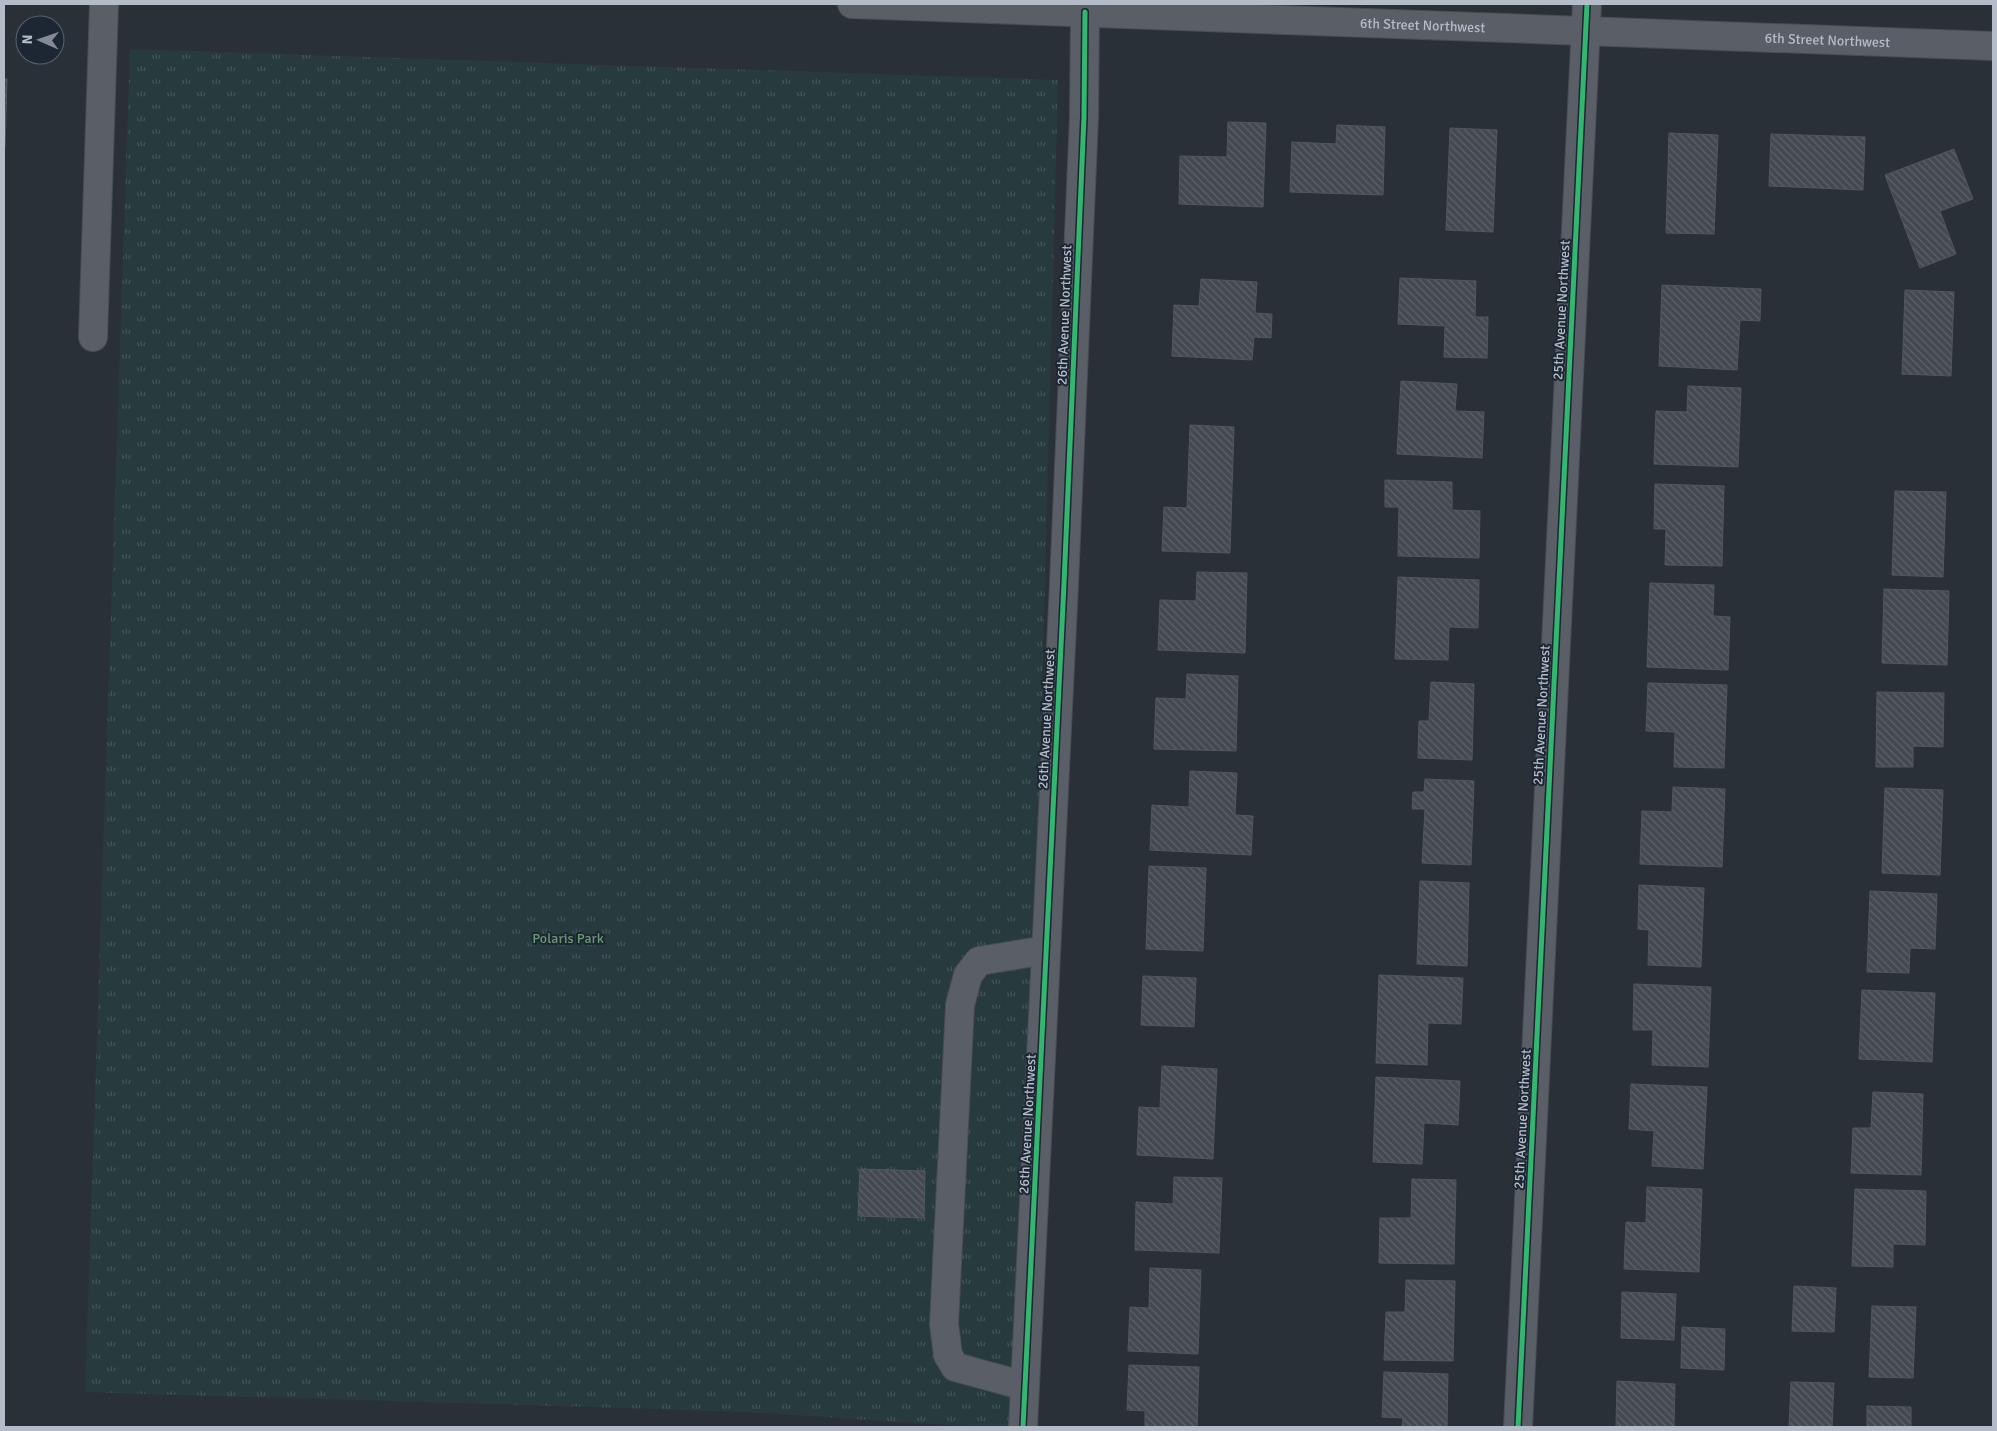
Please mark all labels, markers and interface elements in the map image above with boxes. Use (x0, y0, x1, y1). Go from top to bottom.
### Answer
north arrow (15, 15, 65, 65)
street label: 6th Street Northwest (1360, 15, 1486, 36)
street label: 6th Street Northwest (1764, 30, 1890, 51)
text: N (19, 34, 36, 45)
street label: 25th Avenue Northwest (1549, 240, 1574, 380)
street label: 26th Avenue Northwest (1054, 245, 1075, 385)
street label: 25th Avenue Northwest (1529, 645, 1554, 785)
street label: 26th Avenue Northwest (1034, 649, 1059, 789)
park label: Polaris Park (532, 930, 604, 947)
street label: 25th Avenue Northwest (1510, 1049, 1535, 1189)
street label: 26th Avenue Northwest (1015, 1054, 1040, 1194)

